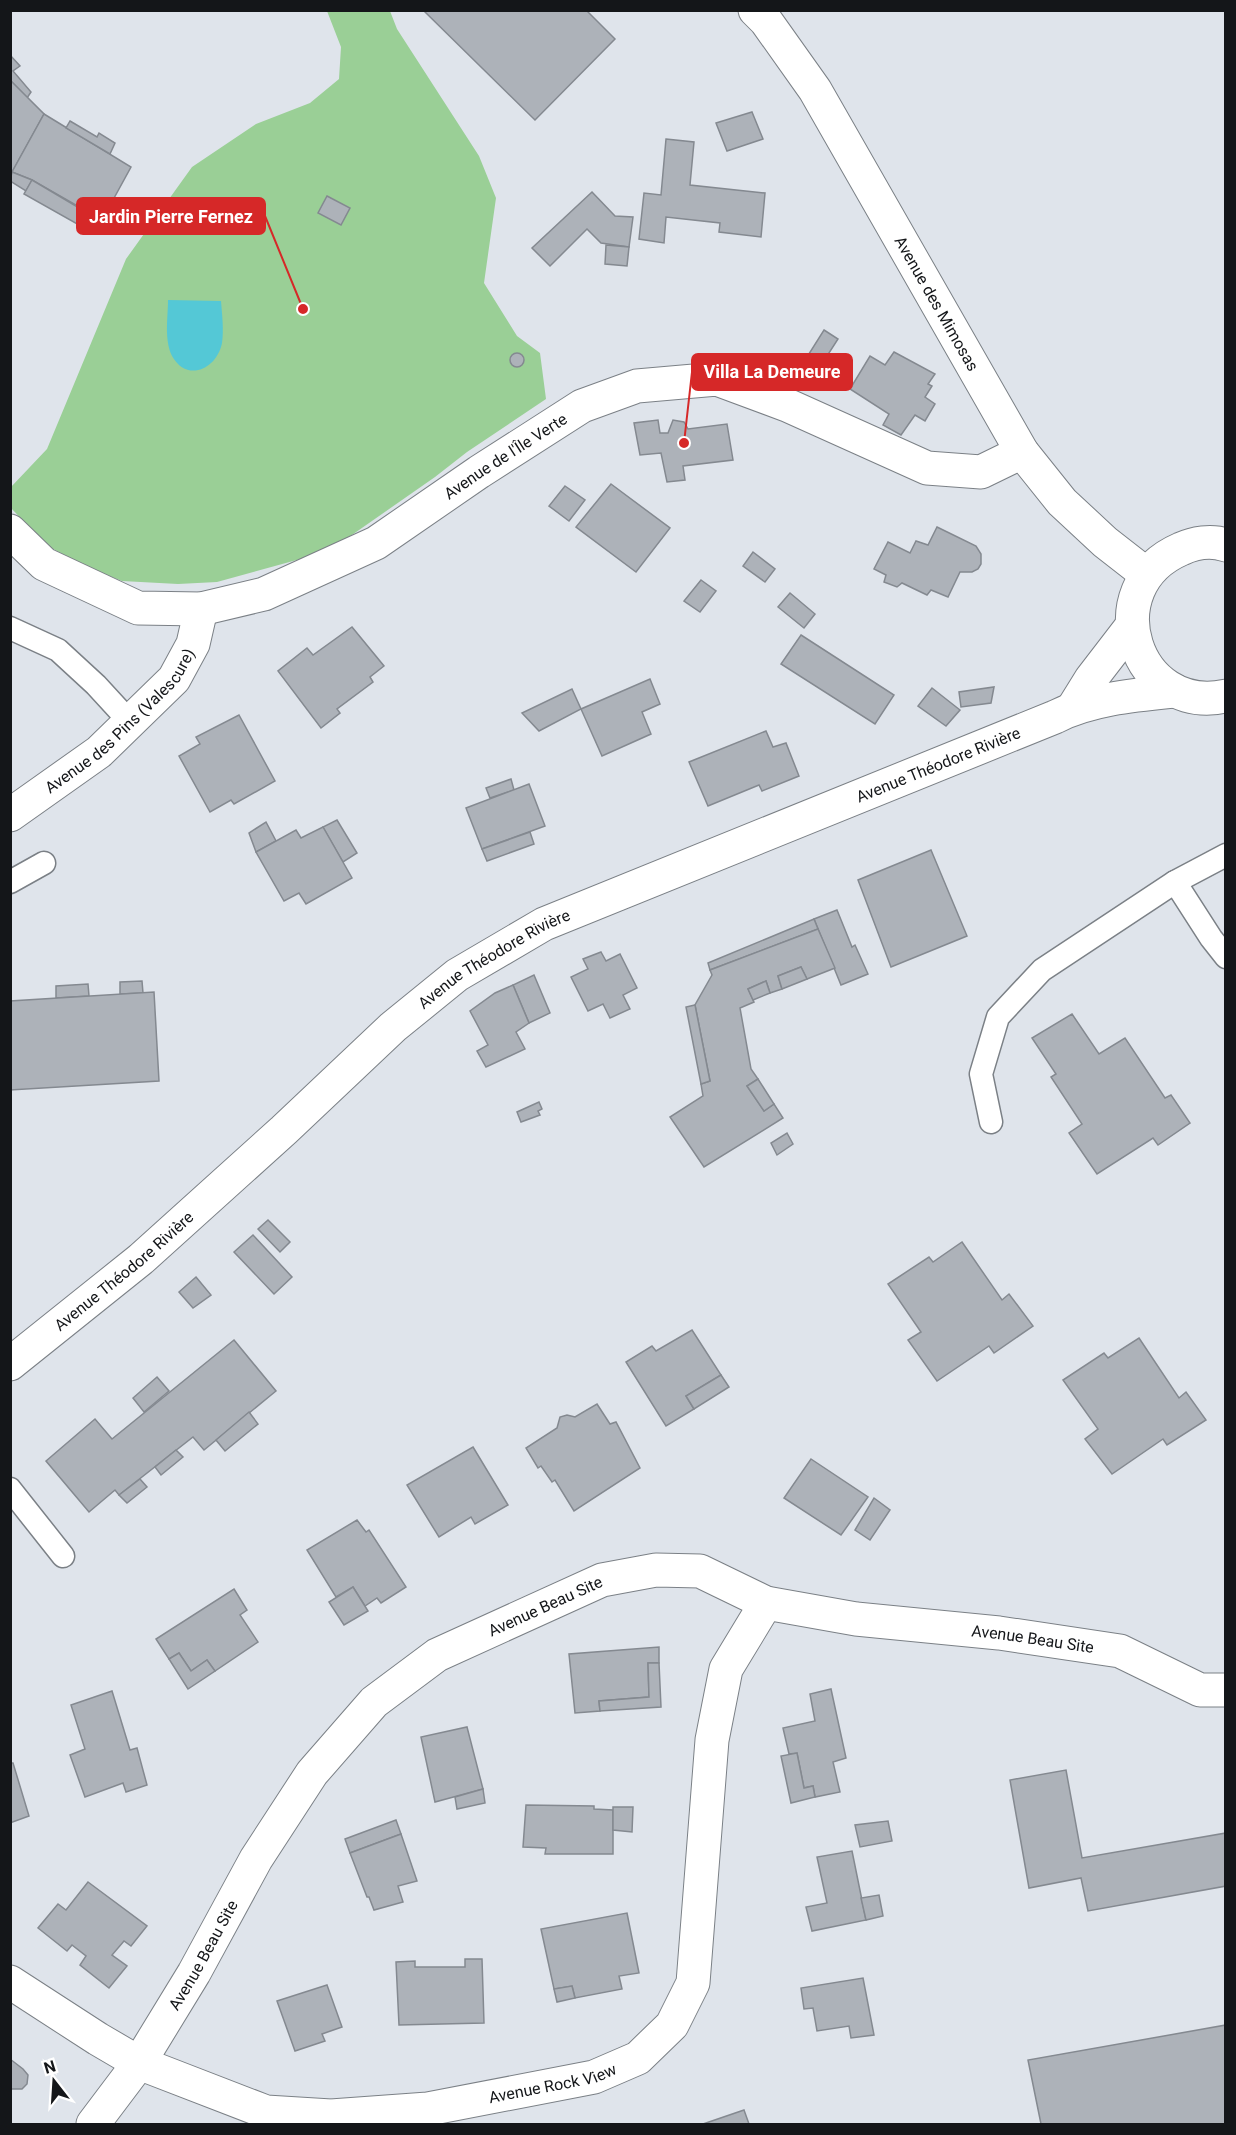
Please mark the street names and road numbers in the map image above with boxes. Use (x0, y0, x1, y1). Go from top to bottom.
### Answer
street label: Avenue des Mimosas (891, 233, 983, 374)
street label: Avenue de l'Île Verte (440, 409, 570, 503)
street label: Avenue des Pins (Valescure) (41, 645, 198, 797)
street label: Avenue Théodore Rivière (853, 723, 1023, 806)
street label: Avenue Théodore Rivière (414, 905, 573, 1012)
street label: Avenue Théodore Rivière (50, 1207, 197, 1334)
street label: Avenue Beau Site (485, 1572, 605, 1640)
street label: Avenue Beau Site (971, 1621, 1095, 1657)
street label: Avenue Beau Site (164, 1897, 241, 2013)
street label: Avenue Rock View (487, 2059, 619, 2107)

